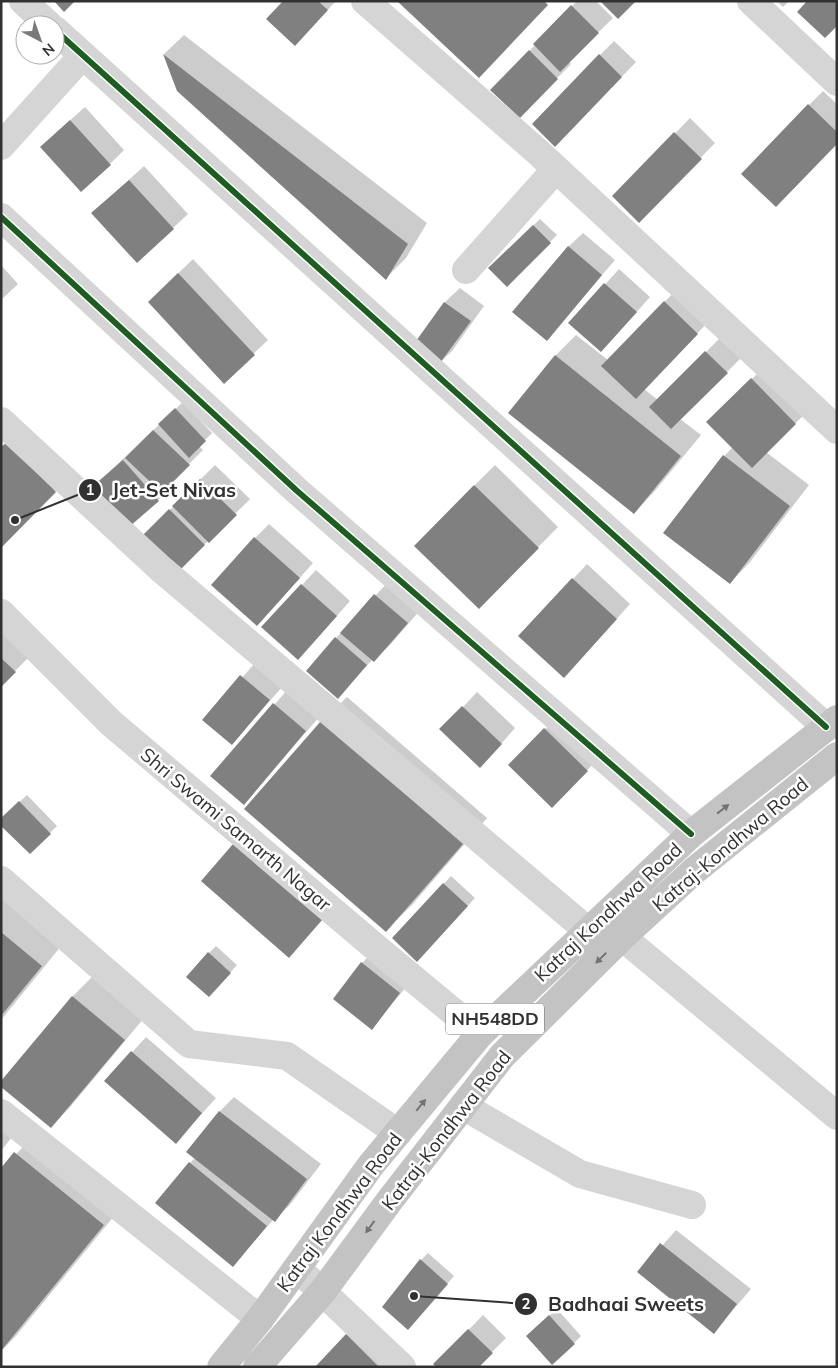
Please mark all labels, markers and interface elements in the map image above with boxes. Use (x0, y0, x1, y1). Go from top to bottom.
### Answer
north arrow (15, 15, 65, 65)
text: N (39, 40, 58, 60)
callout: Jet-Set Nivas (77, 472, 247, 507)
text: Jet-Set Nivas (112, 477, 236, 502)
text: 1 (85, 480, 95, 499)
street label: Shri Swami Samarth Nagar (136, 742, 336, 916)
street label: Katraj-Kondhwa Road (647, 772, 813, 916)
one-way arrow (717, 803, 730, 814)
street label: Katraj Kondhwa Road (529, 837, 687, 987)
one-way arrow (595, 952, 607, 964)
road number: NH548DD (446, 1004, 544, 1034)
street label: Katraj-Kondhwa Road (376, 1045, 516, 1215)
one-way arrow (415, 1099, 426, 1112)
street label: Katraj Kondhwa Road (271, 1128, 407, 1296)
one-way arrow (365, 1220, 375, 1234)
callout: Badhaai Sweets (513, 1286, 714, 1321)
text: Badhaai Sweets (548, 1291, 704, 1316)
text: 2 (521, 1294, 531, 1313)

